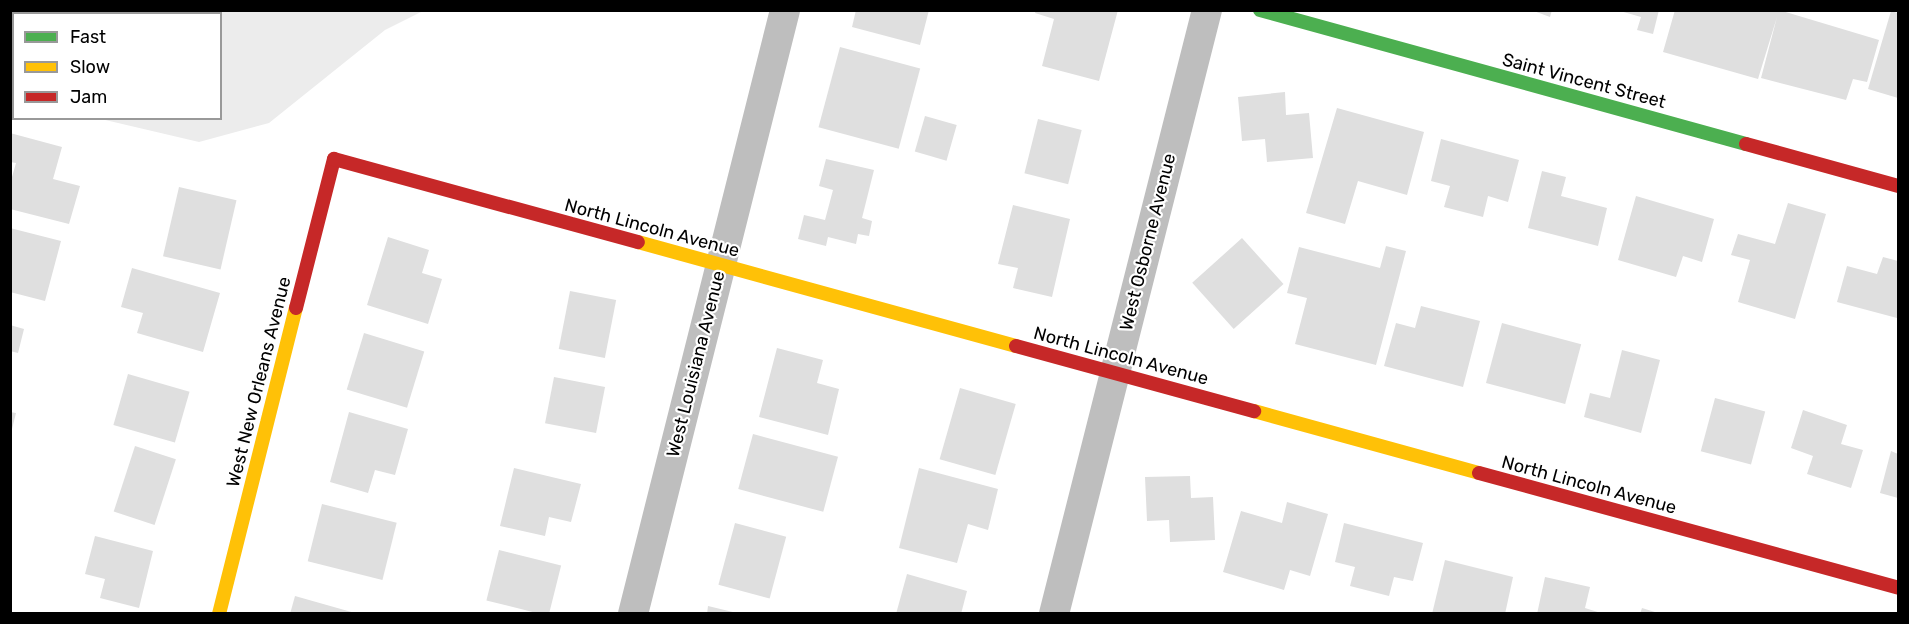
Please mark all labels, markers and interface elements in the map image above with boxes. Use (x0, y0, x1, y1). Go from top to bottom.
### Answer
legend (12, 12, 222, 120)
text: Fast (70, 26, 106, 48)
street label: Saint Vincent Street (1500, 49, 1668, 113)
text: Slow (70, 56, 110, 78)
text: Jam (70, 86, 107, 108)
street label: West Osborne Avenue (1115, 151, 1181, 333)
street label: North Lincoln Avenue (562, 194, 742, 262)
street label: West Louisiana Avenue (662, 268, 730, 460)
street label: West New Orleans Avenue (222, 274, 296, 490)
street label: North Lincoln Avenue (1031, 322, 1211, 390)
street label: North Lincoln Avenue (1499, 451, 1679, 519)

